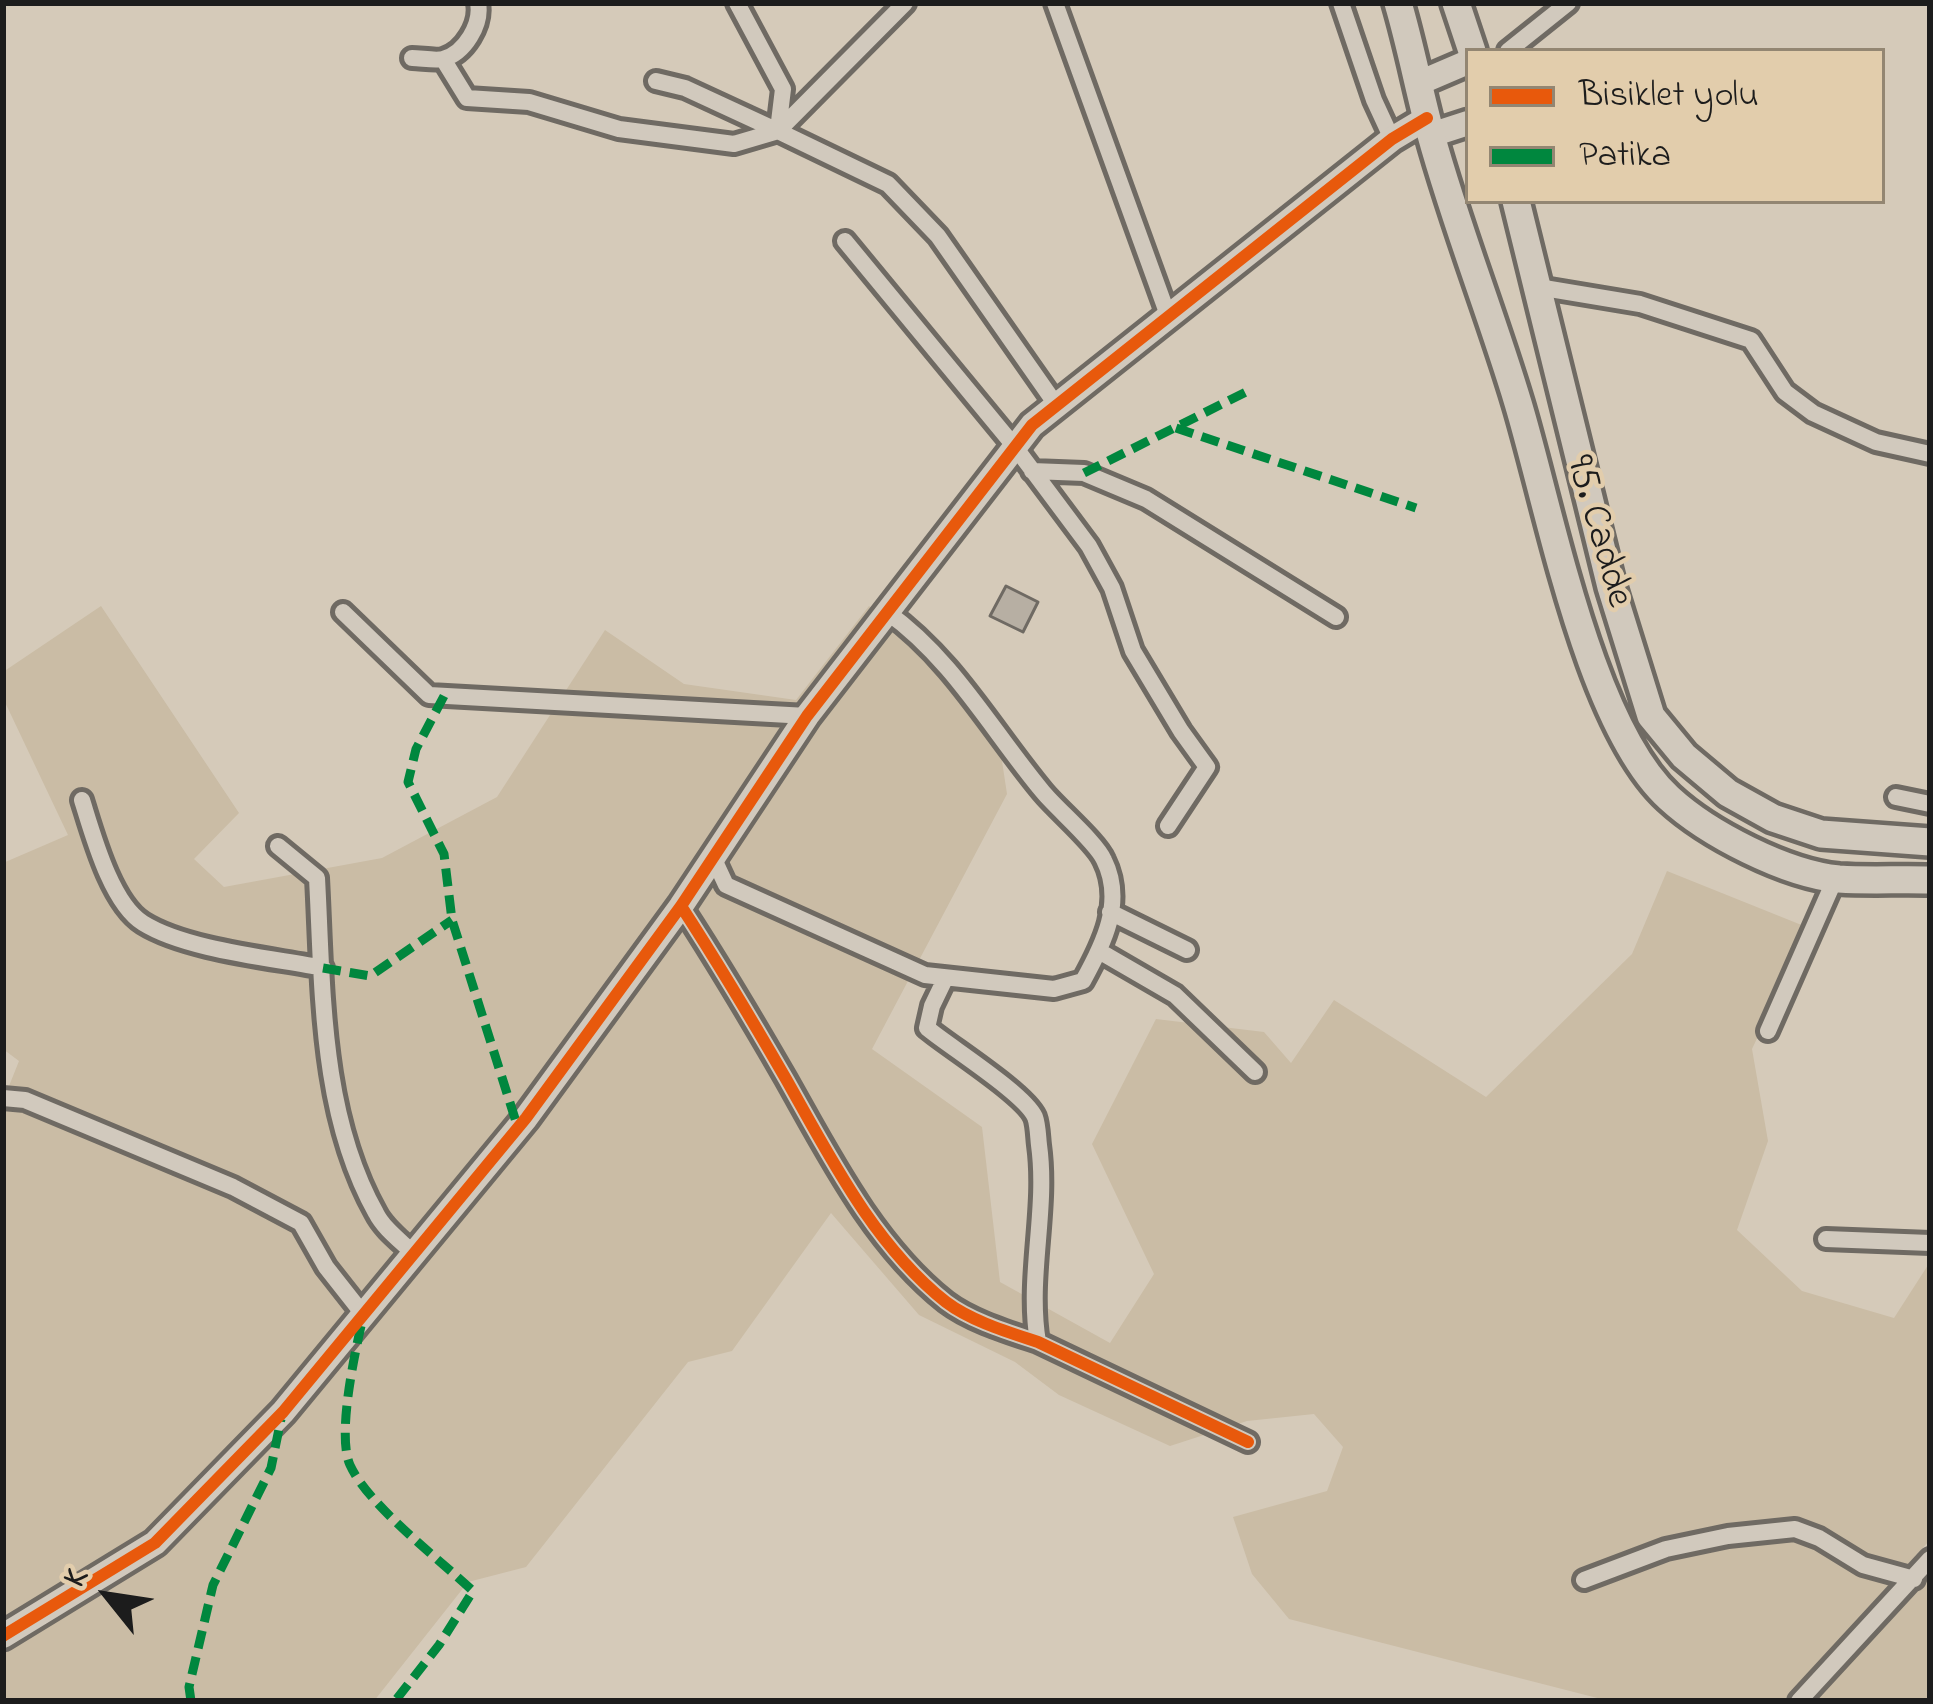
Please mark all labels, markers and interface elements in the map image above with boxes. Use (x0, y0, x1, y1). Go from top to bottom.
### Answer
legend (1465, 48, 1885, 204)
text: Bisiklet yolu (1579, 70, 1759, 123)
text: Patika (1579, 130, 1671, 183)
street label: 95. Cadde (1552, 451, 1640, 613)
north arrow (48, 1536, 168, 1656)
text: K (52, 1559, 102, 1597)

